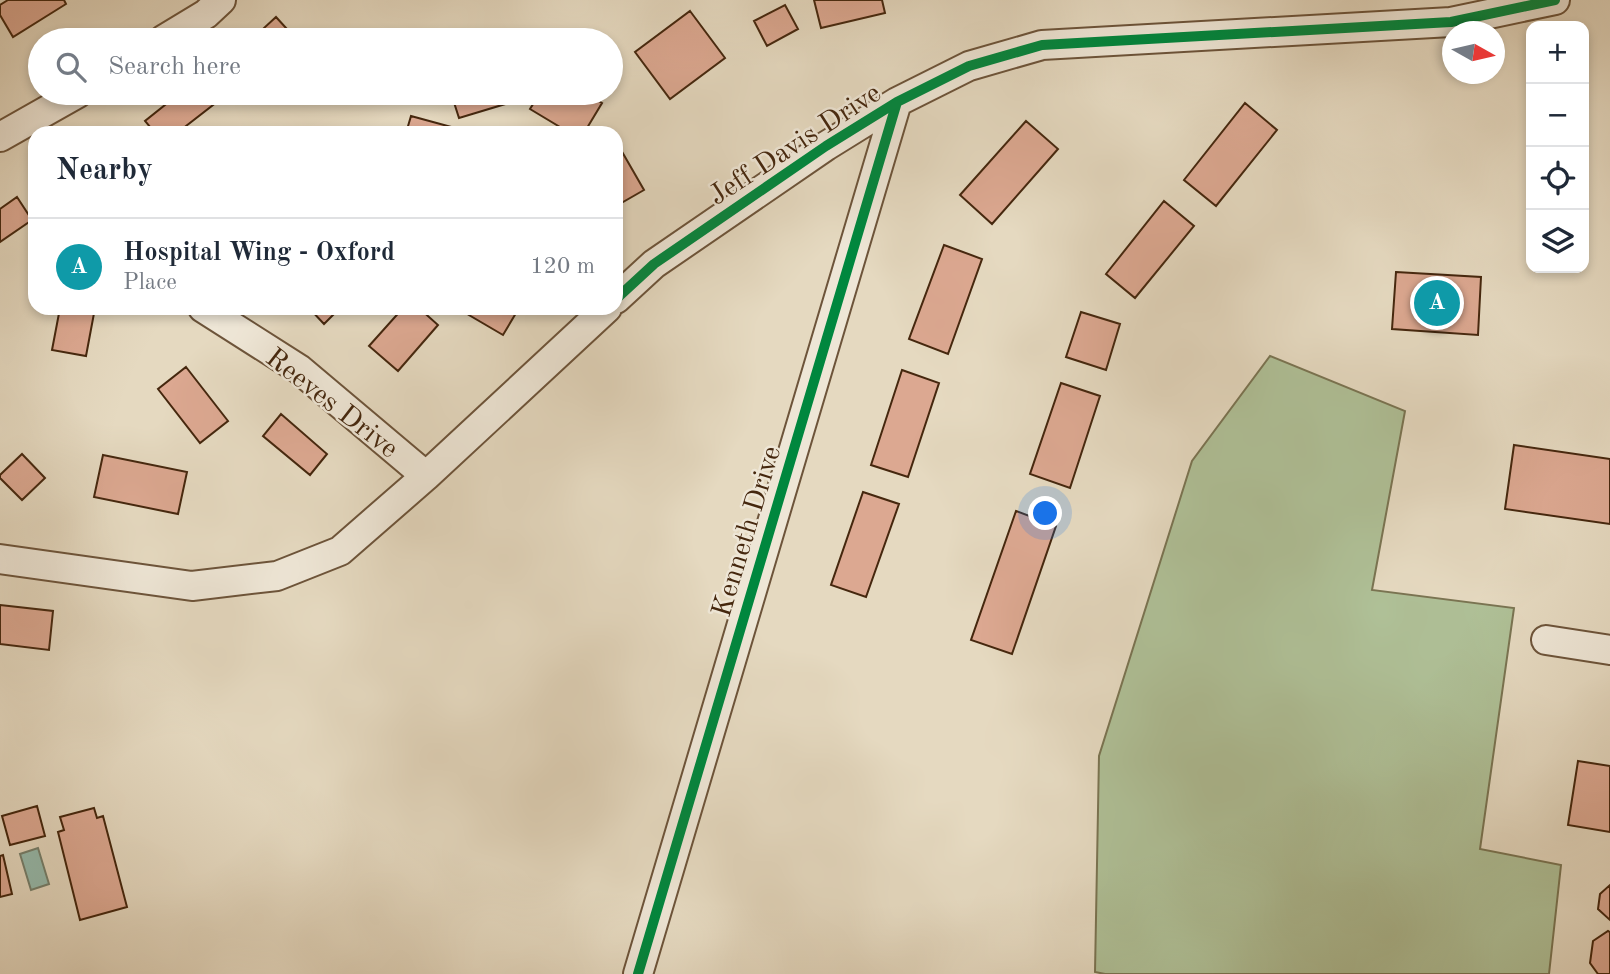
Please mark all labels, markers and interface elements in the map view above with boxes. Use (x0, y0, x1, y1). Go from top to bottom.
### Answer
north arrow (1442, 21, 1505, 84)
map controls (1526, 21, 1589, 273)
button: + (1526, 21, 1589, 84)
search box (28, 28, 623, 105)
icon: search (52, 48, 90, 86)
text: Search here (108, 54, 241, 80)
street label: Jeff Davis Drive (705, 80, 887, 211)
button: − (1526, 84, 1589, 147)
button: locate (1526, 147, 1589, 210)
text: Nearby (56, 156, 153, 186)
button: layers (1526, 210, 1589, 273)
text: Hospital Wing - Oxford (123, 240, 395, 266)
text: A (70, 255, 88, 278)
text: 120 m (530, 255, 595, 278)
text: Place (123, 271, 177, 294)
pin: A (1414, 277, 1460, 329)
street label: Reeves Drive (260, 344, 403, 464)
street label: Kenneth Drive (709, 443, 787, 621)
your location (1028, 496, 1062, 530)

